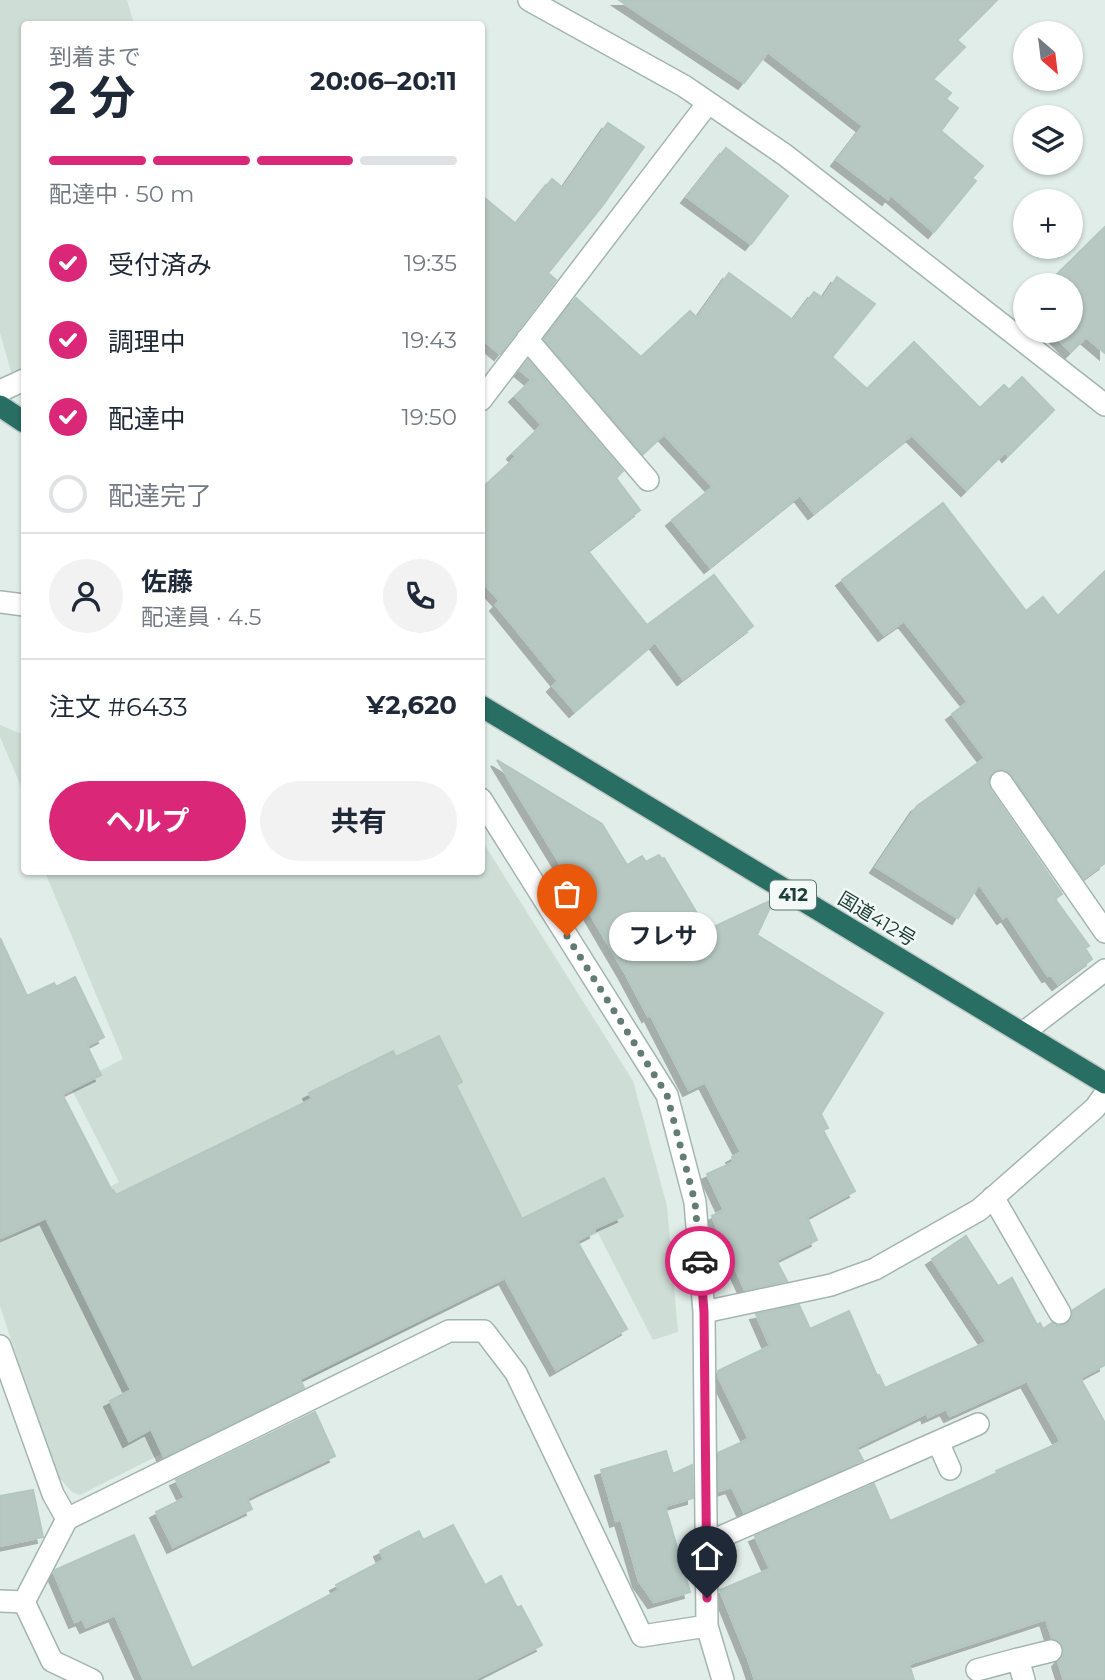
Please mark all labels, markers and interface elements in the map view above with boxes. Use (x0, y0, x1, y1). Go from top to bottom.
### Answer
north arrow (1013, 21, 1083, 91)
map controls (1013, 21, 1083, 343)
text: 到着まで (49, 43, 141, 71)
text: 20:06–20:11 (310, 65, 457, 97)
text: 2 分 (49, 69, 135, 126)
button: layers (1013, 105, 1083, 175)
text: 配達中 · 50 m (49, 180, 195, 208)
button: + (1013, 189, 1083, 259)
icon: check (49, 244, 87, 282)
text: 受付済み (108, 249, 212, 281)
text: 19:35 (404, 249, 457, 277)
button: − (1013, 273, 1083, 343)
icon: check (49, 321, 87, 359)
text: 調理中 (108, 326, 186, 358)
text: 19:43 (402, 326, 457, 354)
icon: check (49, 398, 87, 436)
text: 配達中 (108, 403, 186, 435)
text: 19:50 (402, 403, 457, 431)
text: 配達完了 (108, 480, 212, 512)
button: person (49, 559, 123, 633)
button: phone (383, 559, 457, 633)
text: 佐藤 (141, 566, 193, 598)
text: 配達員 · 4.5 (141, 603, 261, 631)
text: ¥2,620 (366, 689, 457, 721)
text: 注文 #6433 (49, 691, 188, 723)
button: ヘルプ (49, 781, 246, 861)
button: 共有 (260, 781, 457, 861)
pin (537, 864, 597, 936)
icon: bag (548, 875, 586, 913)
road number: 412 (770, 880, 816, 910)
street label: 国道412号 (834, 887, 920, 951)
callout: フレサ (609, 912, 718, 960)
text: フレサ (629, 922, 698, 950)
courier (665, 1226, 735, 1296)
icon: car (681, 1242, 719, 1280)
pin (677, 1526, 737, 1598)
icon: home (688, 1537, 726, 1575)

